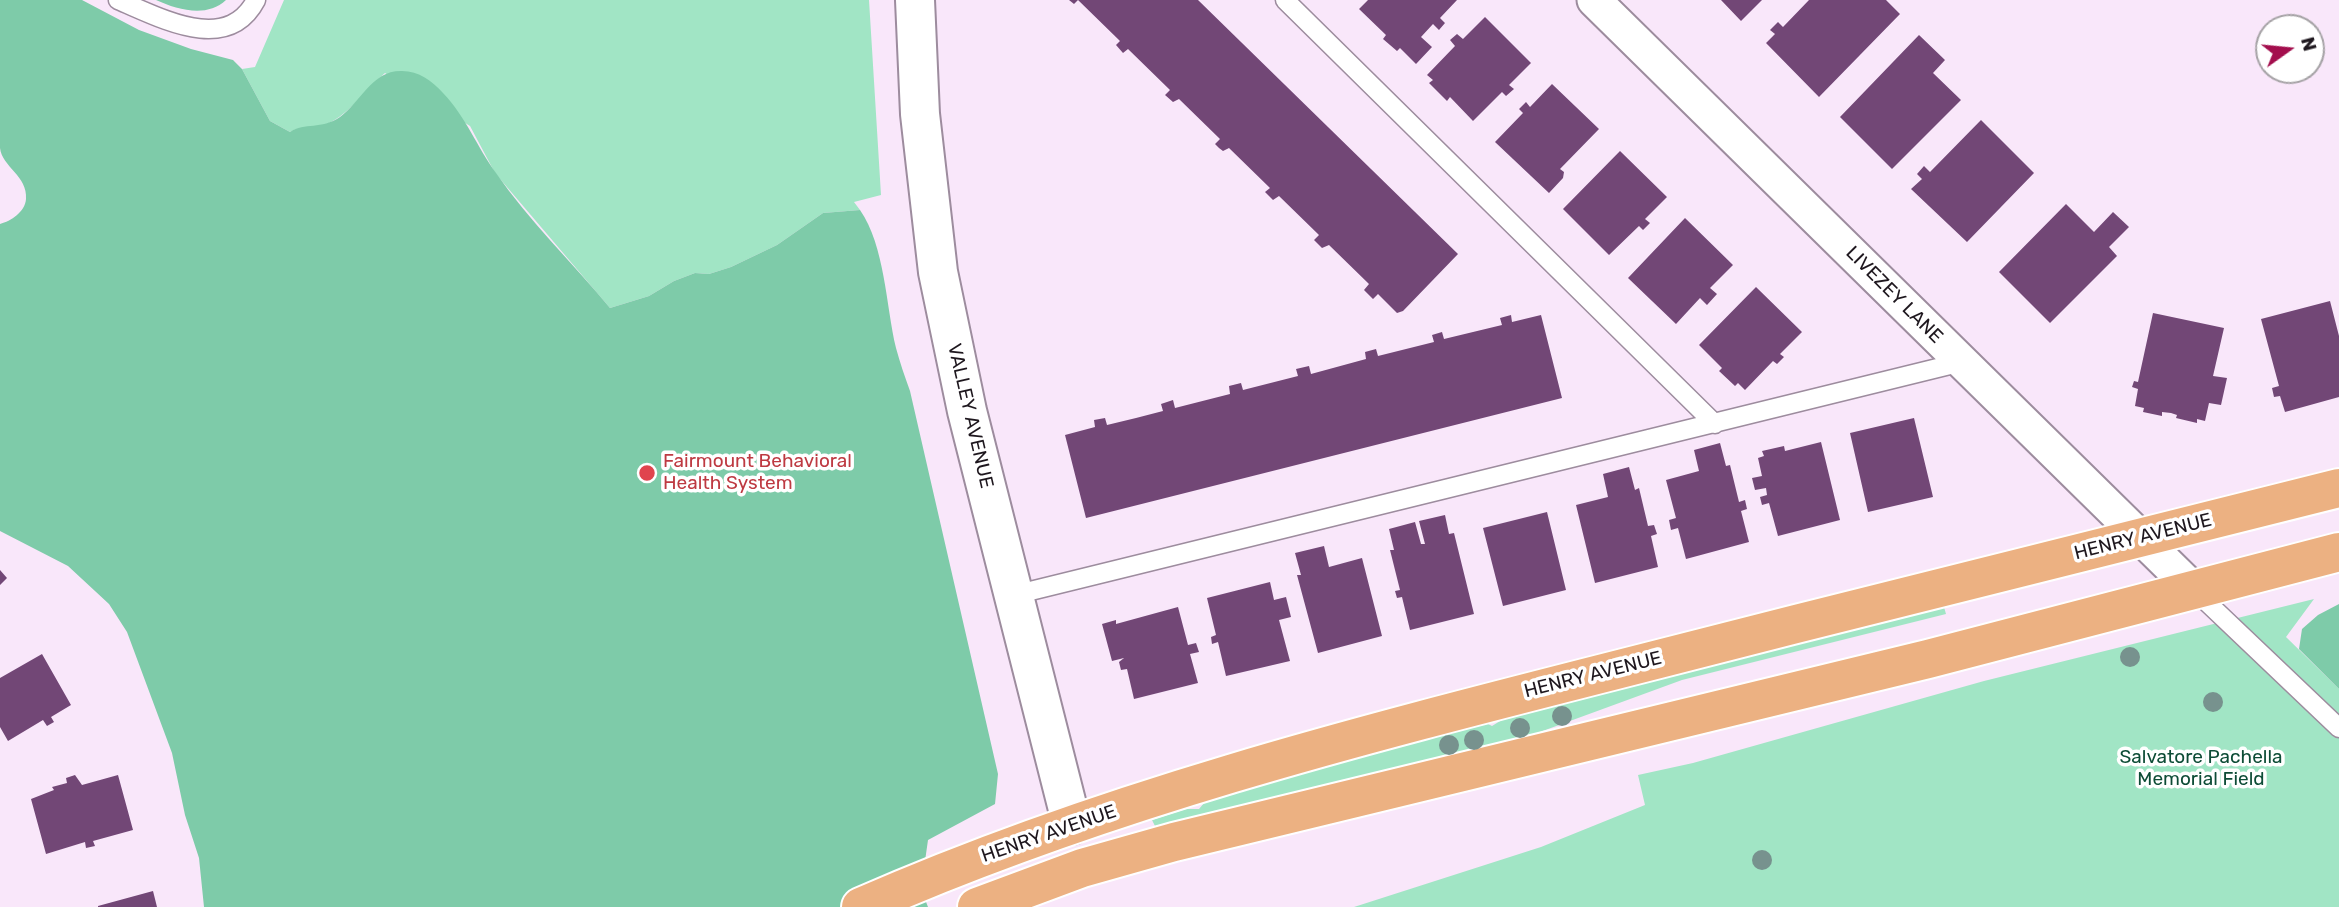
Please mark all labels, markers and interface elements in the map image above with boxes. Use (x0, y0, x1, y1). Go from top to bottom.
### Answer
north arrow (2255, 14, 2325, 84)
text: N (2296, 34, 2322, 54)
street label: LIVEZEY LANE (1841, 242, 1947, 348)
street label: VALLEY AVENUE (942, 341, 998, 491)
place label: Fairmount Behavioral Health System (663, 451, 852, 495)
marker: Fairmount Behavioral Health System (637, 463, 657, 483)
street label: HENRY AVENUE (2072, 509, 2214, 565)
street label: HENRY AVENUE (1522, 647, 1664, 703)
park label: Salvatore Pachella Memorial Field (2119, 747, 2283, 791)
street label: HENRY AVENUE (979, 800, 1119, 868)

